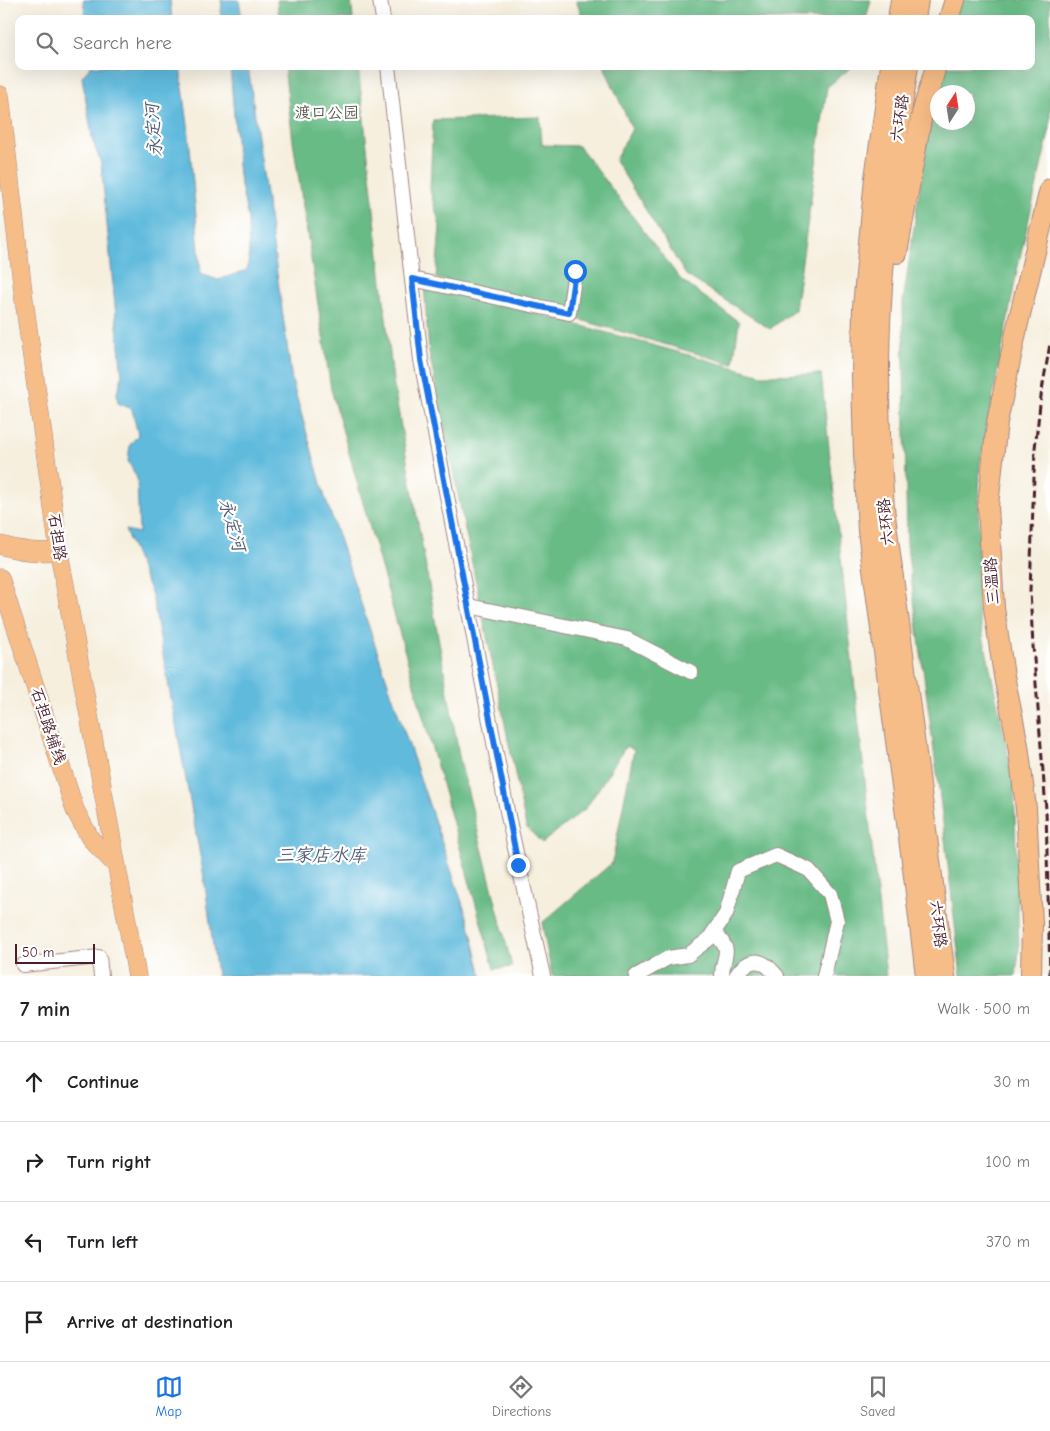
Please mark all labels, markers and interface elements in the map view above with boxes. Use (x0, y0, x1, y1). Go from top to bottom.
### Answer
search box (15, 15, 1035, 70)
icon: search (33, 29, 61, 57)
text: Search here (73, 32, 172, 54)
north arrow (930, 85, 975, 130)
street label: 六环路 (888, 93, 912, 143)
water label: 永定河 (141, 99, 166, 158)
park label: 渡口公园 (295, 104, 359, 122)
route start (564, 260, 587, 283)
water label: 永定河 (214, 496, 250, 557)
street label: 六环路 (875, 497, 897, 547)
street label: 石担路 (45, 512, 69, 562)
street label: 三温路 (981, 556, 1003, 606)
street label: 石担路辅线 (27, 685, 69, 767)
water label: 三家店水库 (276, 845, 368, 866)
route end (507, 854, 530, 877)
street label: 六环路 (926, 899, 950, 949)
scale bar (15, 941, 95, 964)
text: 50 m (22, 944, 54, 961)
text: 7 min (20, 997, 70, 1021)
text: Walk · 500 m (937, 1000, 1030, 1018)
icon: ahead (20, 1068, 48, 1096)
text: Continue (67, 1071, 139, 1093)
text: 30 m (994, 1073, 1030, 1091)
icon: right (20, 1148, 48, 1176)
text: Turn right (67, 1151, 151, 1173)
text: 100 m (986, 1153, 1030, 1171)
icon: left (20, 1228, 48, 1256)
text: Turn left (67, 1231, 138, 1253)
text: 370 m (986, 1233, 1030, 1251)
icon: arrive (20, 1308, 48, 1336)
text: Arrive at destination (67, 1311, 233, 1333)
tab: Map (155, 1373, 183, 1420)
tab: Directions (492, 1373, 551, 1420)
tab: Saved (860, 1373, 895, 1420)

